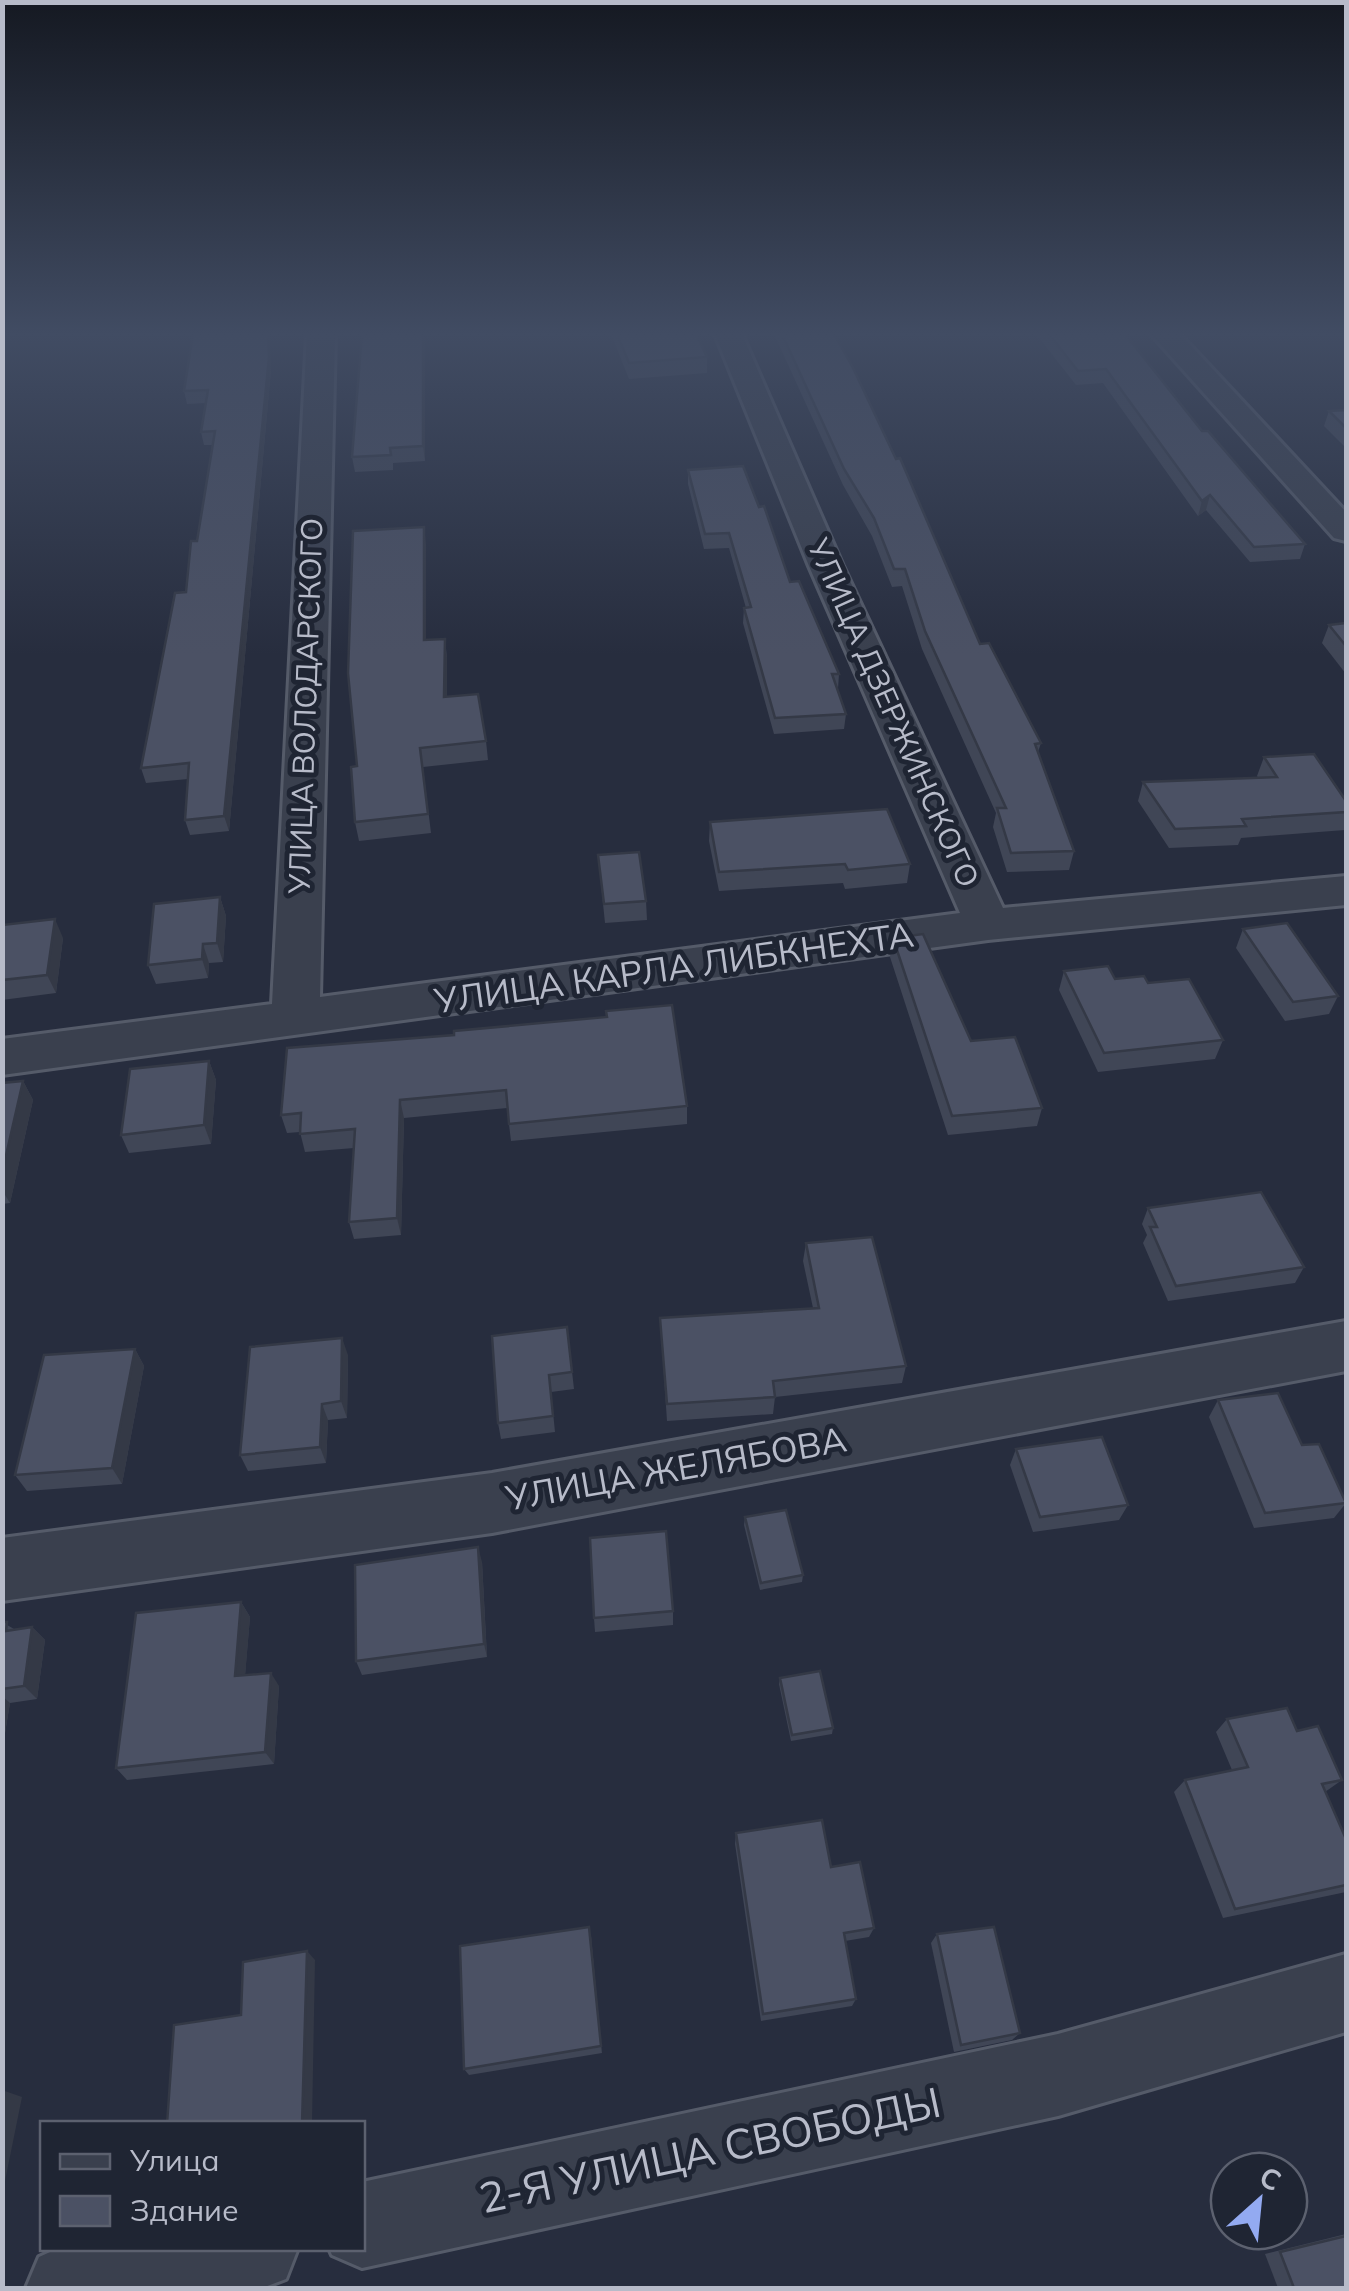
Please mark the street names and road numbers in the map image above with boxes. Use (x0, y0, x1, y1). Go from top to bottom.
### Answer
street label: УЛИЦА ВОЛОДАРСКОГО (279, 517, 331, 896)
street label: УЛИЦА ДЗЕРЖИНСКОГО (799, 531, 988, 893)
street label: УЛИЦА КАРЛА ЛИБКНЕХТА (430, 912, 917, 1023)
street label: УЛИЦА ЖЕЛЯБОВА (501, 1416, 850, 1520)
street label: 2-Я УЛИЦА СВОБОДЫ (475, 2075, 945, 2224)

